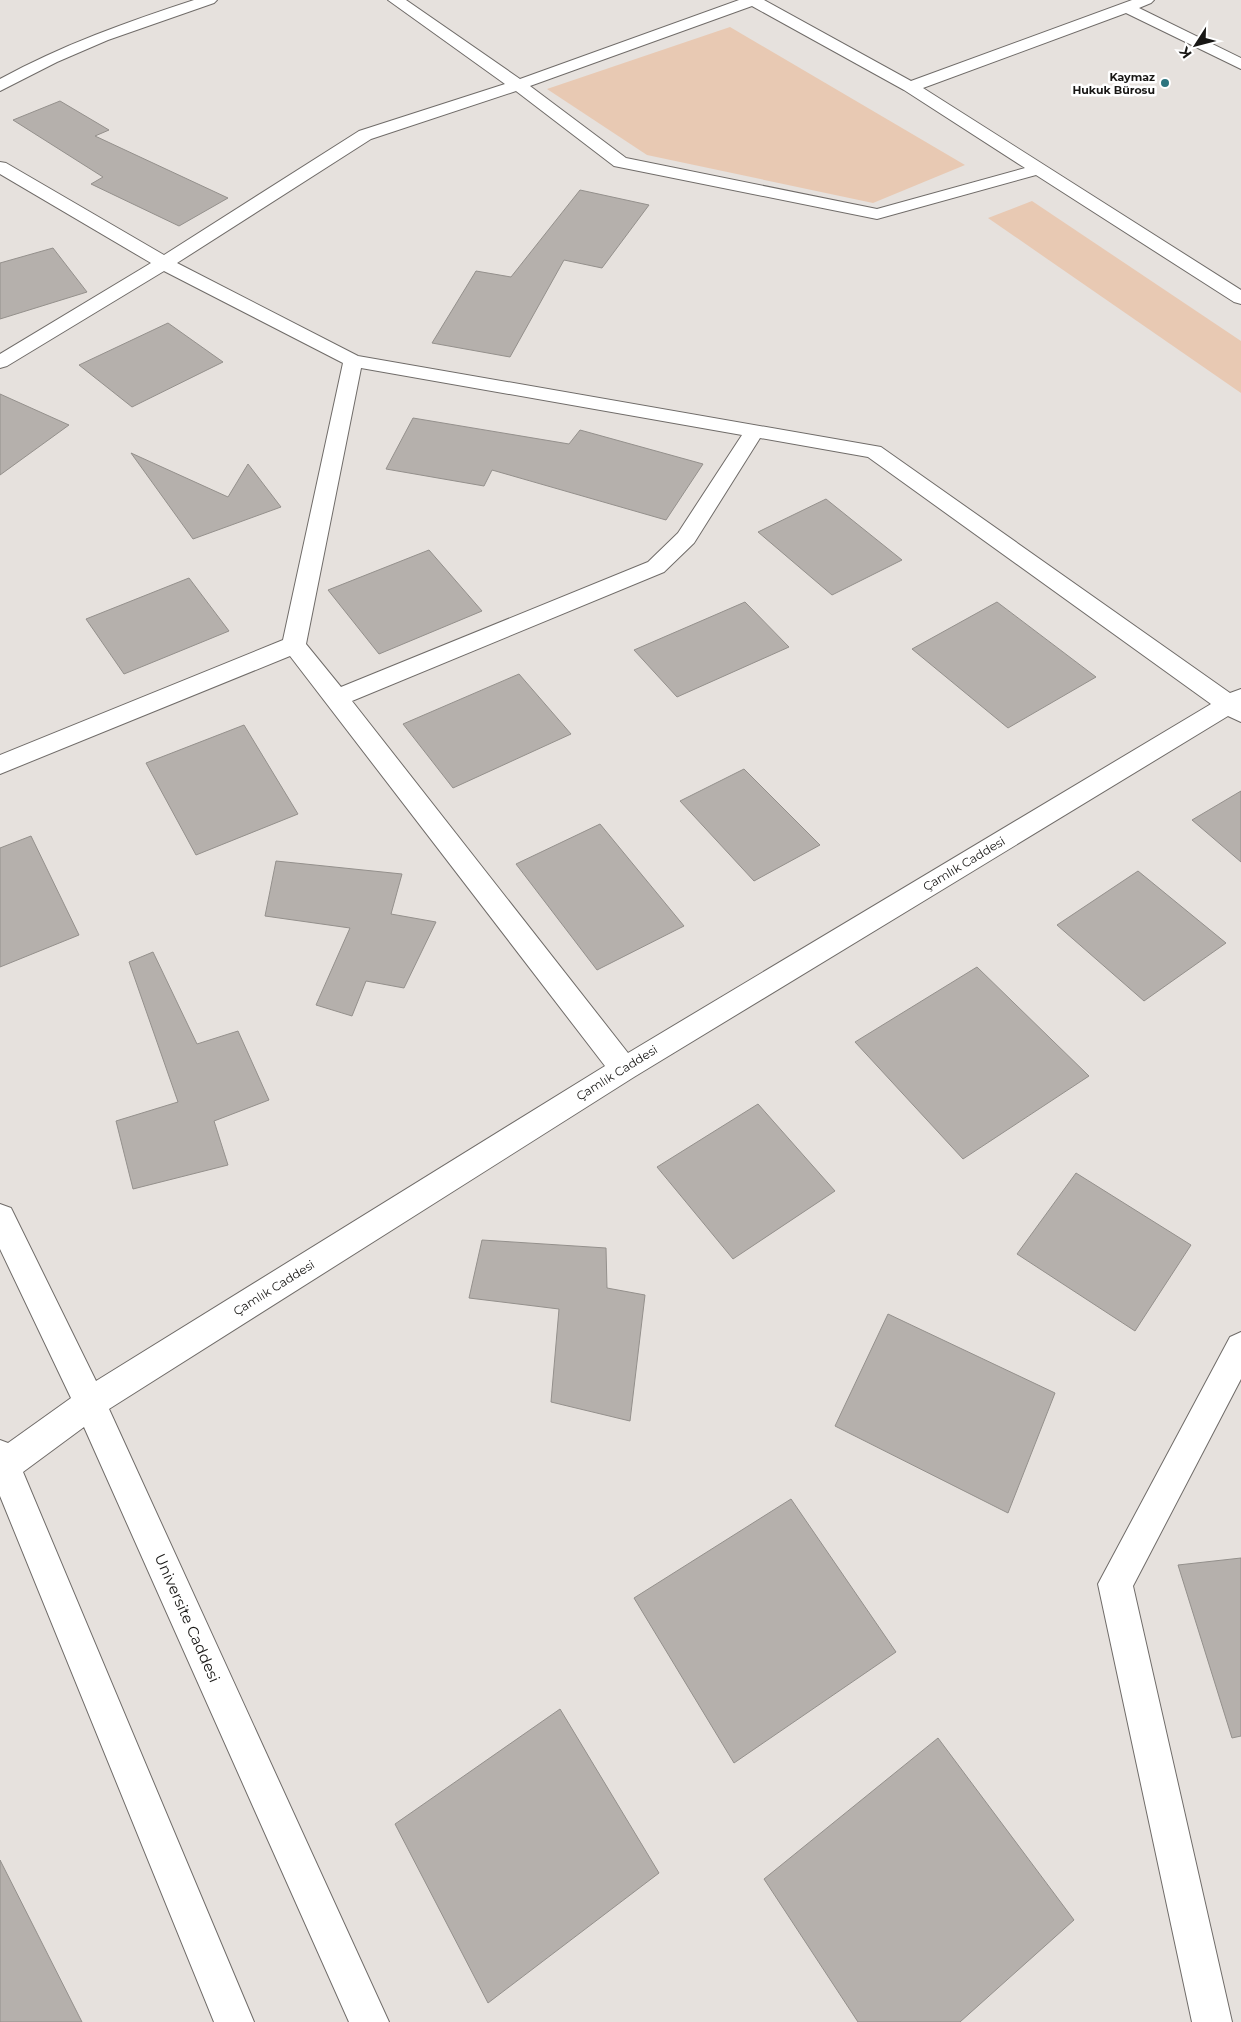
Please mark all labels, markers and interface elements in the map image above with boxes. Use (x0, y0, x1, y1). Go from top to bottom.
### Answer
north arrow (1171, 20, 1221, 70)
text: K (1175, 43, 1196, 62)
place label: Kaymaz Hukuk Bürosu (1072, 70, 1155, 97)
marker: Kaymaz Hukuk Bürosu (1159, 77, 1171, 89)
street label: Çamlık Caddesi (920, 833, 1008, 894)
street label: Çamlık Caddesi (573, 1042, 660, 1104)
street label: Çamlık Caddesi (230, 1257, 317, 1319)
street label: Universite Caddesi (150, 1550, 224, 1685)

